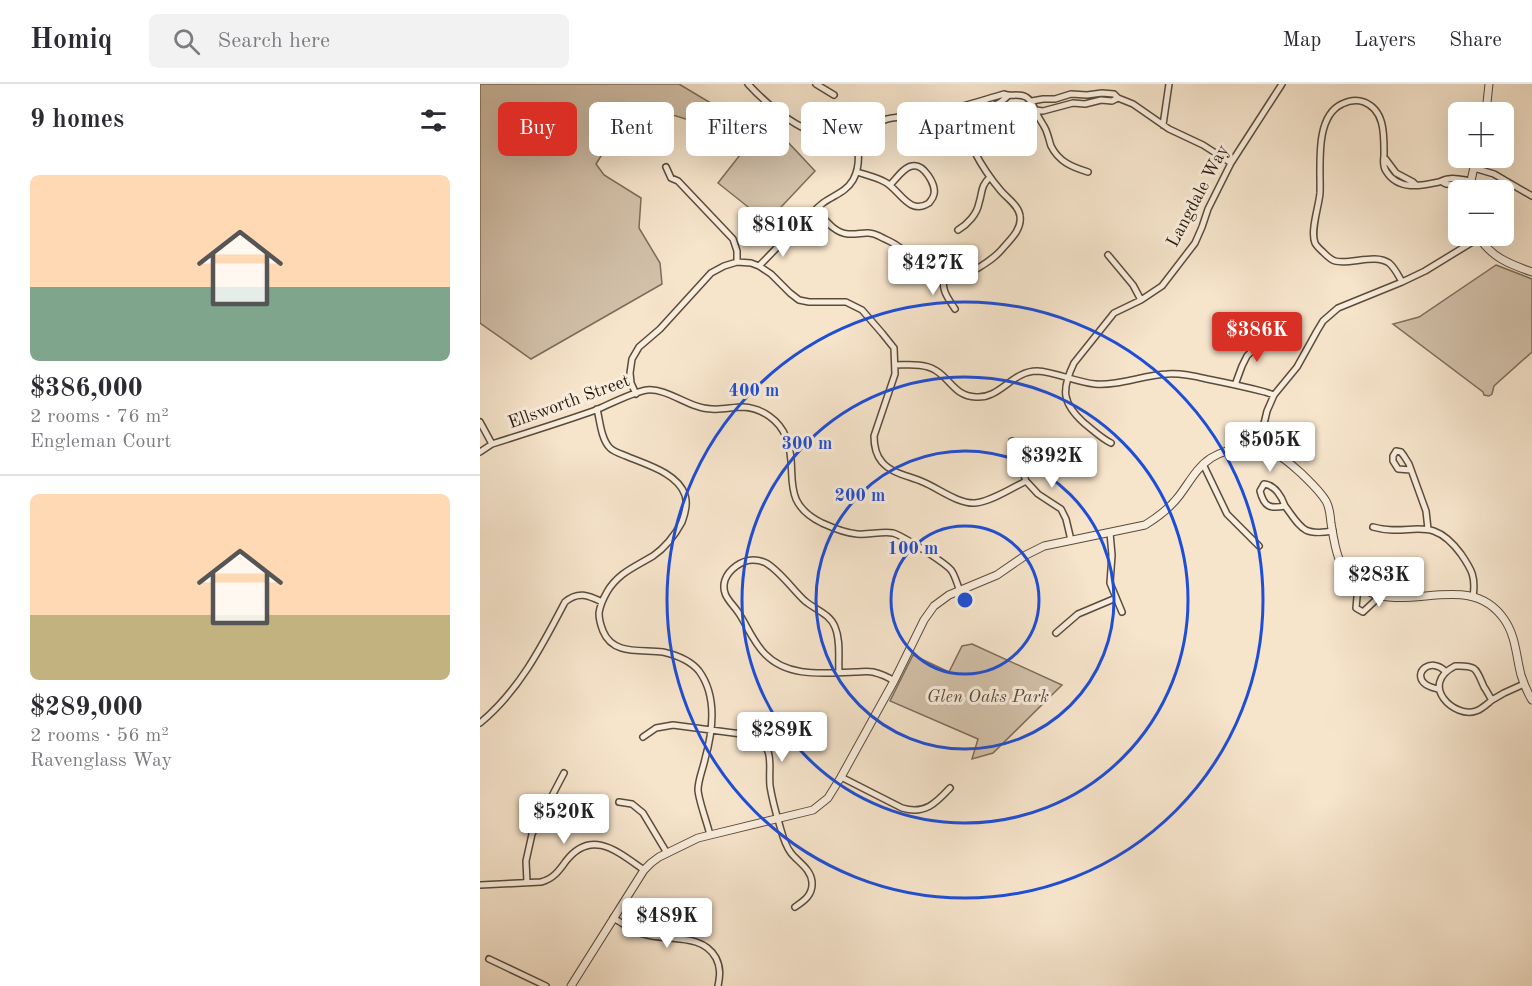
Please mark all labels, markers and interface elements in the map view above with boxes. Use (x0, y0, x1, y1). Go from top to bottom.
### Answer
search box (149, 14, 569, 68)
icon: search (170, 25, 203, 58)
text: Homiq (30, 27, 113, 55)
text: Search here (218, 30, 330, 52)
text: Map (1282, 30, 1321, 51)
text: Layers (1354, 30, 1416, 51)
text: Share (1449, 30, 1502, 51)
chip: Buy (498, 102, 577, 156)
chip: Rent (589, 102, 674, 156)
chip: Filters (686, 102, 789, 156)
chip: New (801, 102, 885, 156)
chip: Apartment (897, 102, 1037, 156)
map controls (1448, 102, 1514, 246)
button: + (1448, 102, 1514, 168)
icon: filters (417, 104, 450, 137)
text: 9 homes (30, 107, 124, 133)
street label: Langdale Way (1164, 142, 1233, 250)
button: − (1448, 180, 1514, 246)
pin: $810K (741, 207, 825, 258)
icon: home (186, 214, 294, 322)
text: $810K (752, 216, 814, 236)
pin: $427K (891, 245, 975, 296)
text: $427K (902, 254, 964, 274)
pin: $386K (1215, 312, 1299, 363)
text: $386K (1226, 321, 1288, 341)
street label: Ellsworth Street (506, 372, 632, 432)
text: $386,000 (30, 376, 143, 402)
text: 400 m (729, 382, 779, 400)
text: 2 rooms · 76 m² (30, 407, 169, 427)
pin: $505K (1228, 422, 1312, 473)
text: $505K (1239, 431, 1301, 451)
text: Engleman Court (30, 432, 171, 452)
text: 300 m (782, 435, 832, 453)
pin: $392K (1010, 438, 1094, 489)
text: $392K (1021, 447, 1083, 467)
text: 200 m (835, 487, 885, 505)
icon: home (186, 533, 294, 641)
text: 100 m (888, 540, 938, 558)
pin: $283K (1337, 557, 1421, 608)
text: $283K (1348, 566, 1410, 586)
centre of rings (955, 590, 975, 610)
park label: Glen Oaks Park (927, 688, 1049, 706)
text: $289,000 (30, 695, 143, 721)
pin: $289K (740, 712, 824, 763)
text: $289K (751, 721, 813, 741)
text: 2 rooms · 56 m² (30, 726, 169, 746)
text: Ravenglass Way (30, 751, 172, 771)
pin: $520K (522, 794, 606, 845)
text: $520K (533, 803, 595, 823)
pin: $489K (625, 898, 709, 949)
text: $489K (636, 907, 698, 927)

